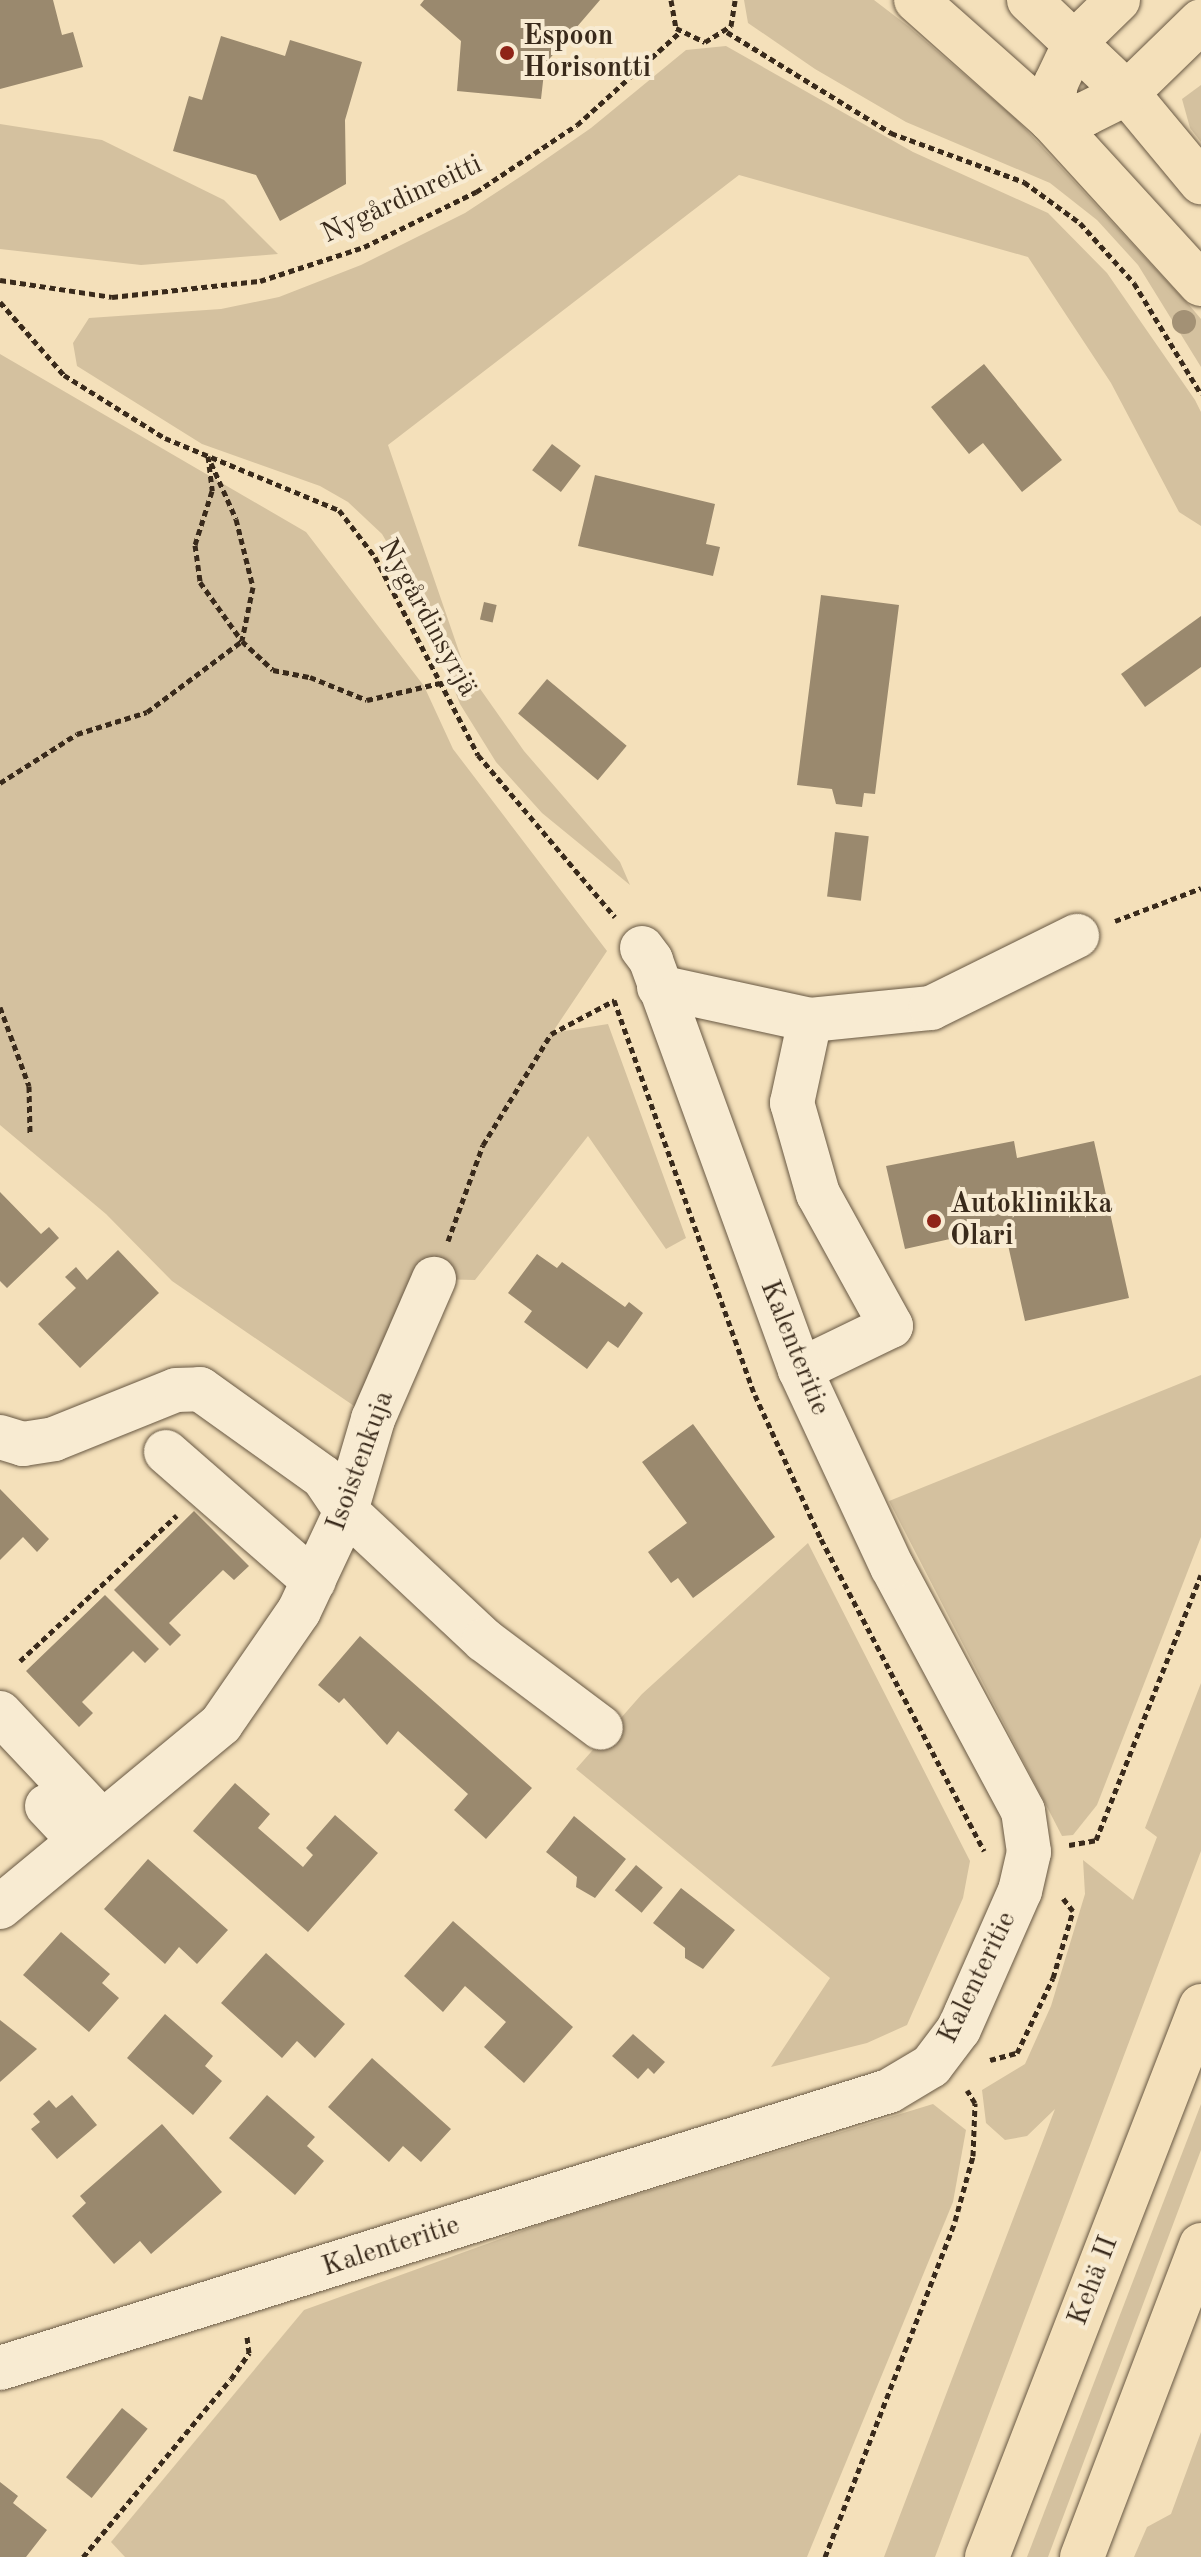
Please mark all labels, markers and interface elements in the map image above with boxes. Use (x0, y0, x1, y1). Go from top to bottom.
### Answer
place label: Espoon Horisontti (523, 20, 651, 86)
marker: Espoon Horisontti (498, 44, 516, 62)
street label: Nygårdinreitti (316, 148, 488, 252)
street label: Nygårdinsyrjä (370, 533, 484, 703)
place label: Autoklinikka Olari (950, 1188, 1113, 1254)
marker: Autoklinikka Olari (925, 1212, 943, 1230)
street label: Kalenteritie (752, 1276, 836, 1420)
street label: Isoistenkuja (320, 1386, 402, 1536)
street label: Kalenteritie (932, 1907, 1024, 2049)
street label: Kalenteritie (318, 2209, 464, 2285)
street label: Kehä II (1062, 2232, 1126, 2330)

